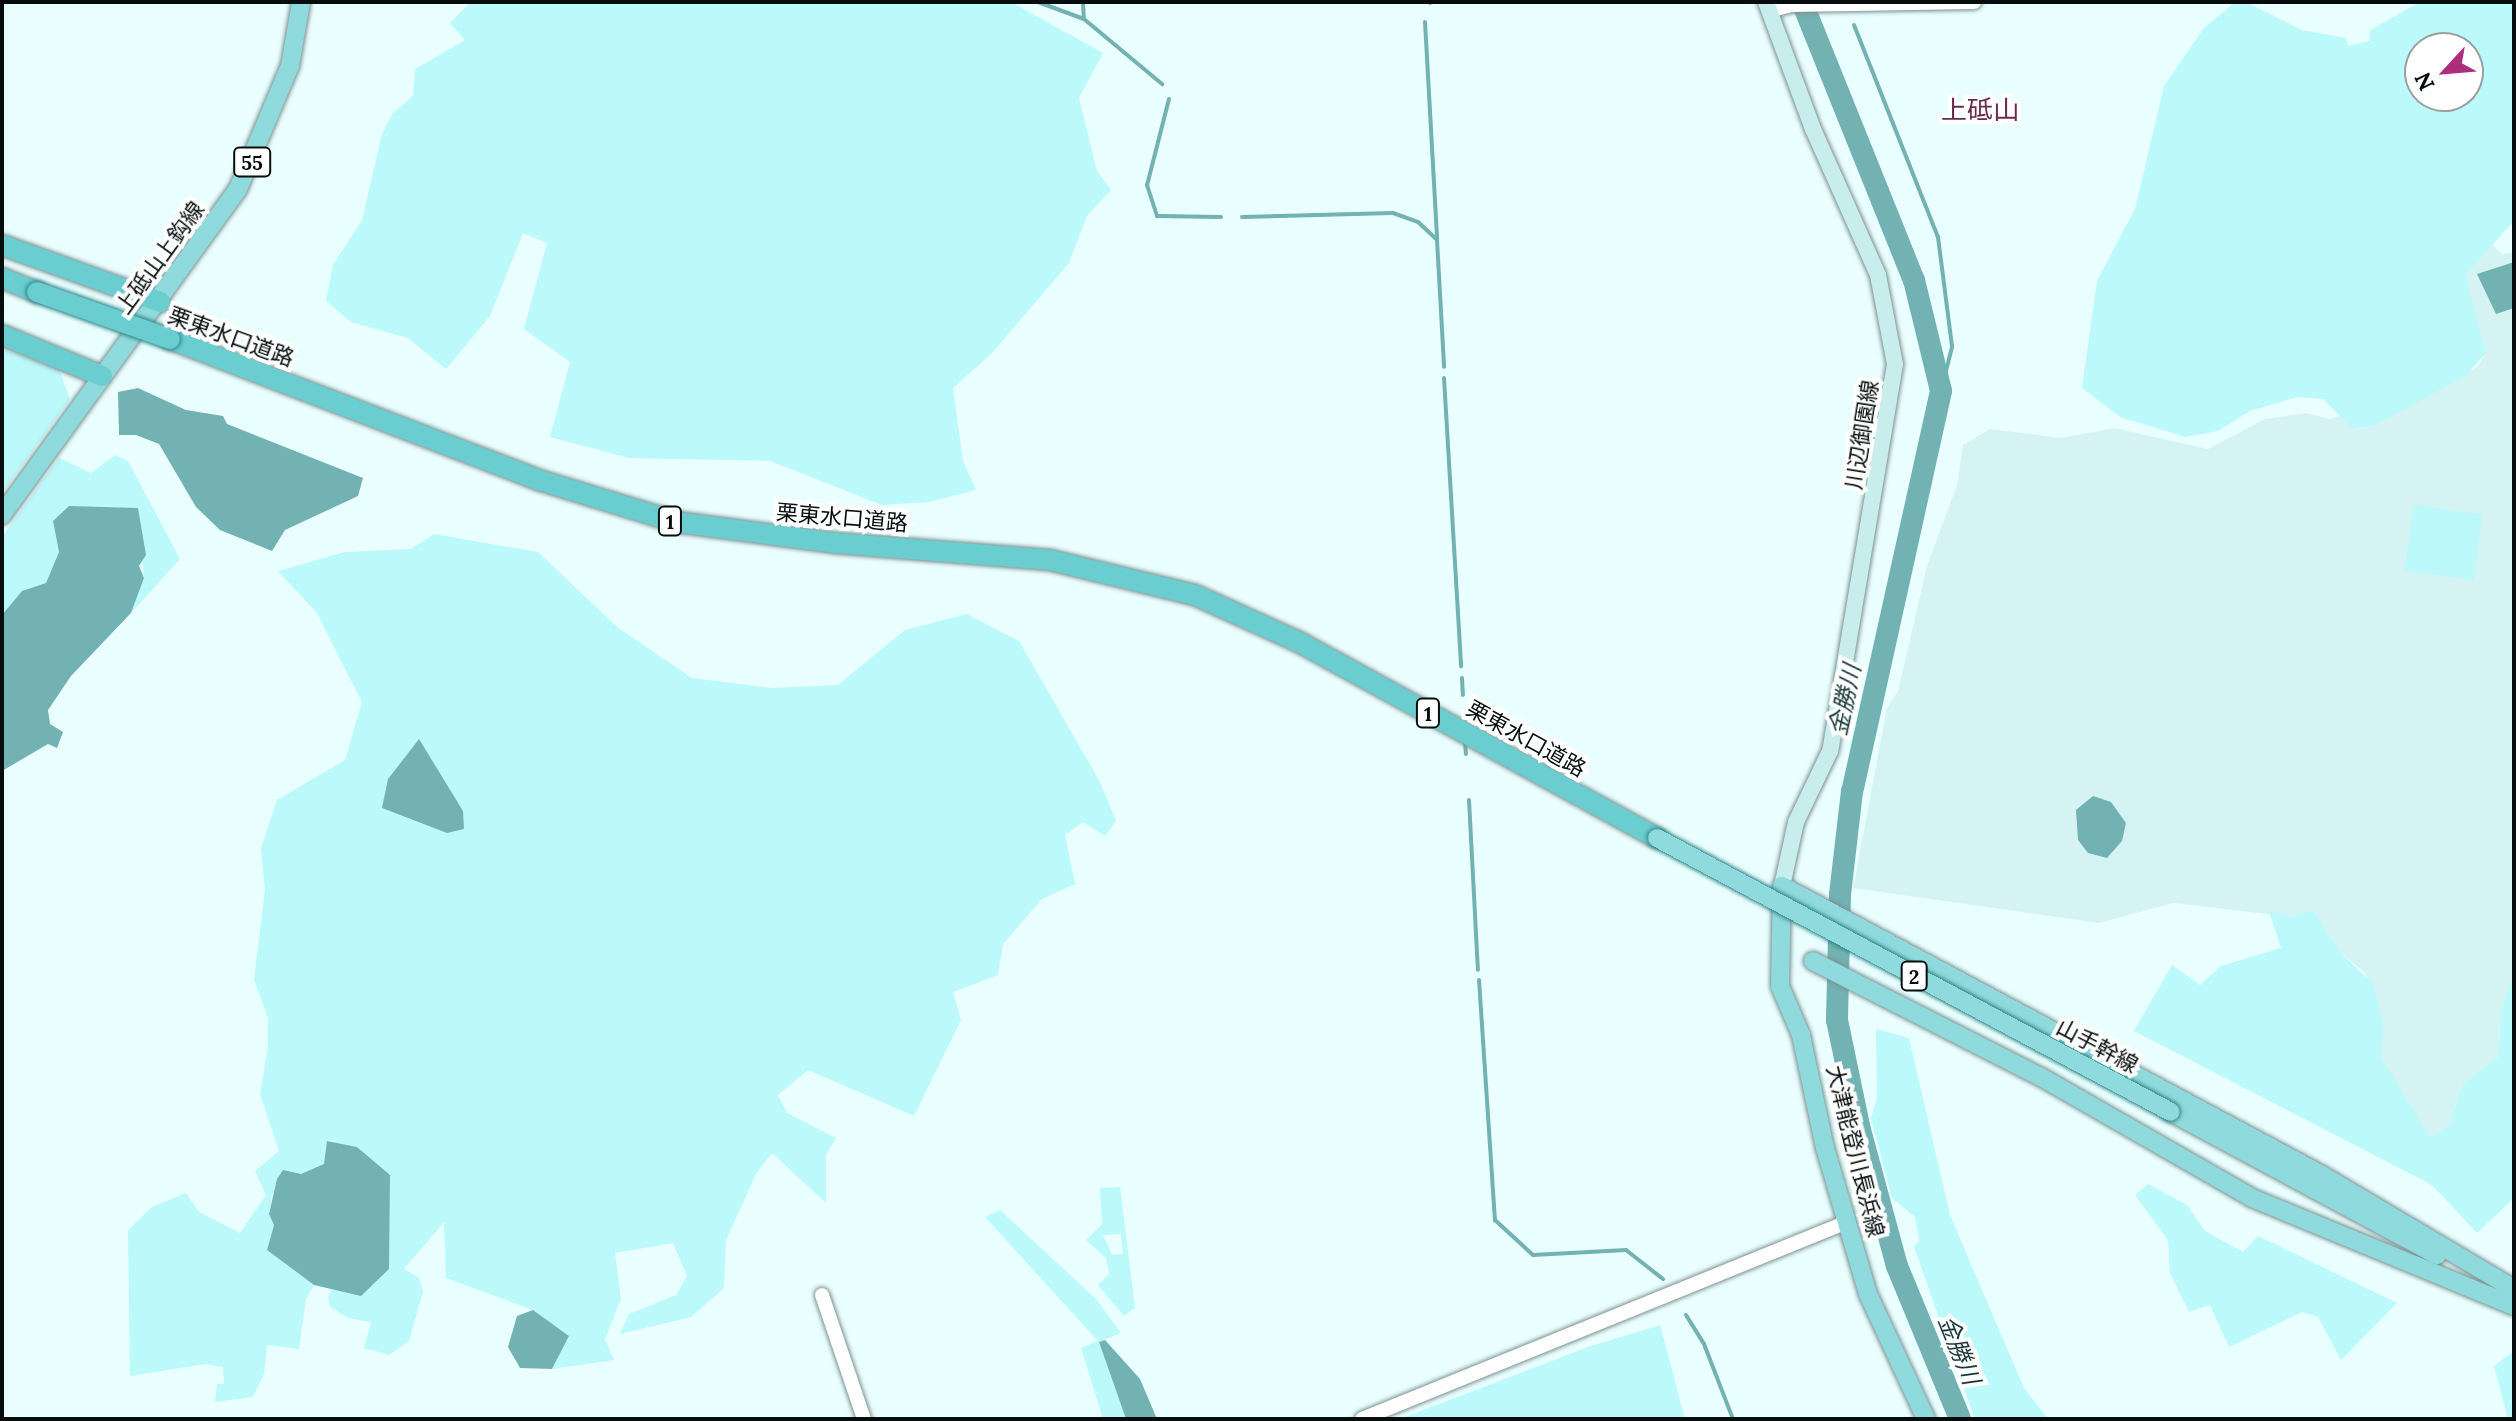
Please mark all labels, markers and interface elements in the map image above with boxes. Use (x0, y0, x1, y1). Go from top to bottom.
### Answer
north arrow (2404, 32, 2484, 112)
text: N (2408, 68, 2441, 95)
district label: 上砥山 (1941, 94, 2019, 126)
road number: 55 (232, 146, 272, 178)
street label: 上砥山上鈎線 (111, 197, 209, 319)
street label: 栗東水口道路 (164, 302, 298, 372)
street label: 川辺御園線 (1840, 379, 1884, 491)
street label: 栗東水口道路 (775, 499, 909, 537)
road number: 1 (656, 505, 684, 537)
water label: 金勝川 (1823, 662, 1867, 738)
street label: 栗東水口道路 (1462, 695, 1590, 783)
road number: 1 (1414, 697, 1442, 729)
road number: 2 (1900, 960, 1928, 992)
street label: 山手幹線 (2052, 1014, 2142, 1078)
street label: 大津能登川長浜線 (1821, 1062, 1889, 1240)
water label: 金勝川 (1932, 1311, 1986, 1389)

